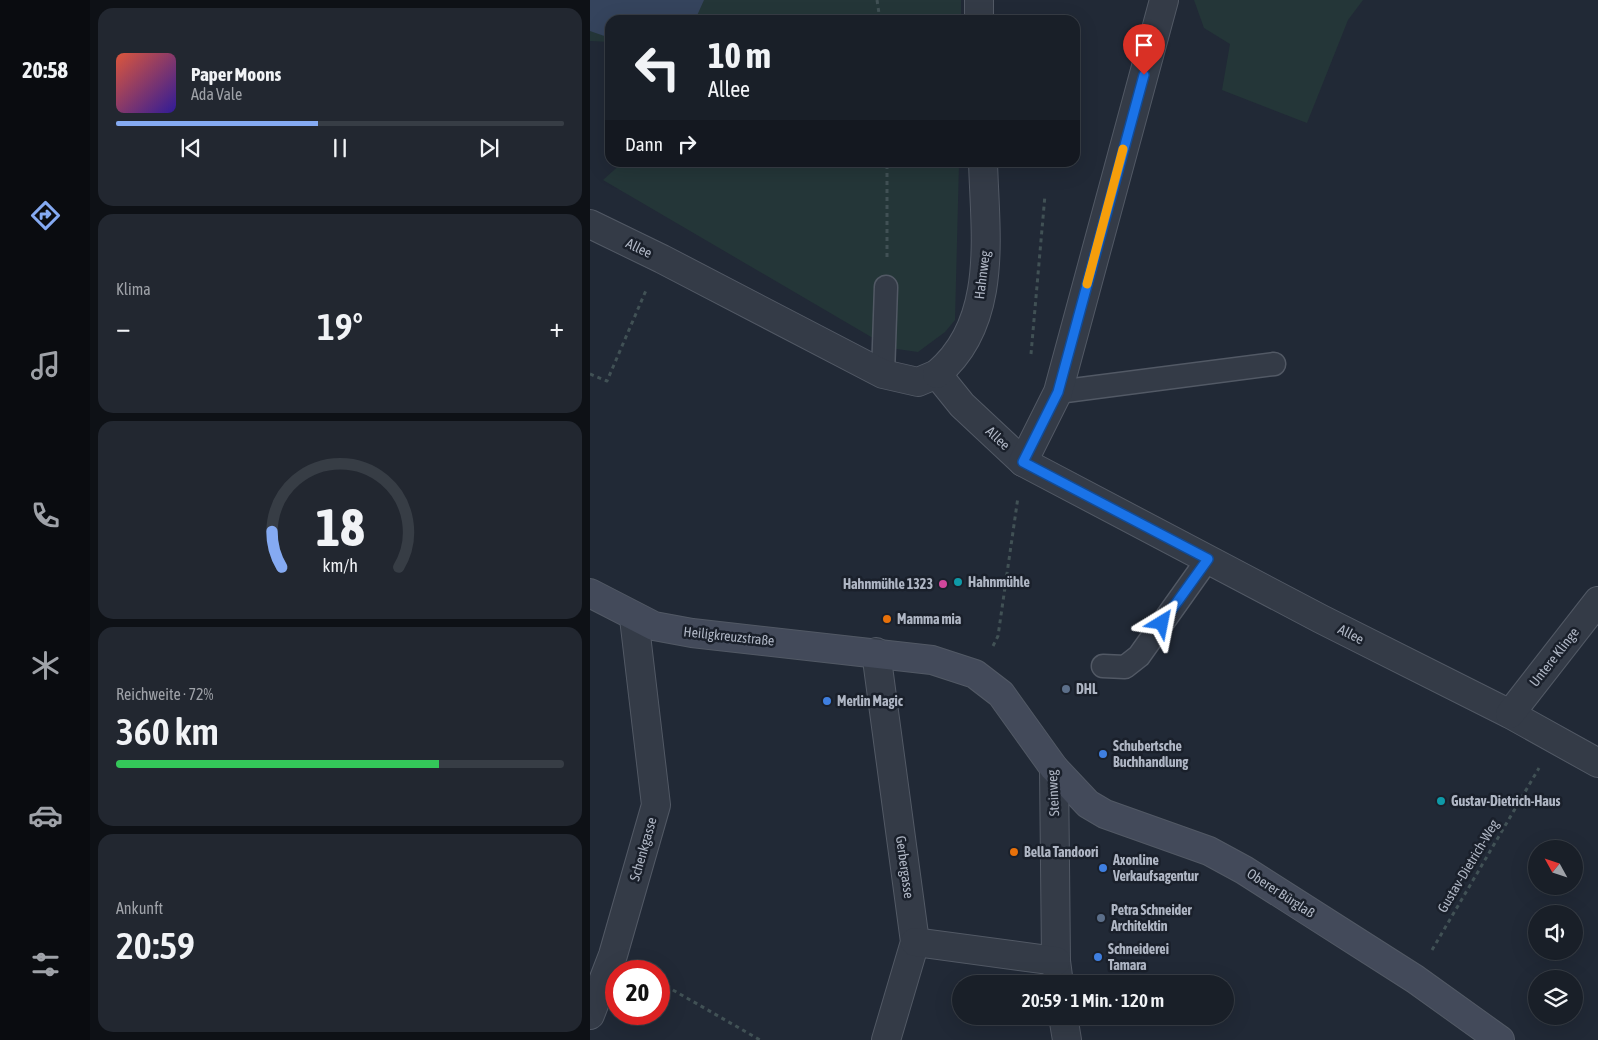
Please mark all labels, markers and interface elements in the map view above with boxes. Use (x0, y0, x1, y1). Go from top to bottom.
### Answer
pin (1123, 24, 1165, 75)
icon: arrive (1130, 31, 1158, 59)
icon: left (625, 35, 690, 100)
text: 10 m (708, 35, 771, 75)
text: 20:58 (22, 57, 68, 83)
text: Paper Moons (191, 63, 281, 85)
text: Allee (708, 76, 750, 102)
text: Ada Vale (191, 85, 242, 103)
icon: right (673, 130, 701, 158)
text: Dann (625, 133, 663, 155)
icon: previous (177, 134, 205, 162)
icon: pause (326, 134, 354, 162)
icon: next (475, 134, 503, 162)
icon: directions (28, 198, 63, 233)
street label: Allee (623, 235, 655, 261)
street label: Hahnweg (971, 250, 993, 300)
text: Klima (116, 280, 151, 298)
text: 19° (317, 305, 363, 348)
text: − (116, 311, 131, 343)
text: + (549, 311, 564, 343)
icon: music (28, 348, 63, 383)
street label: Allee (983, 423, 1013, 453)
text: 18 (316, 497, 364, 557)
icon: phone (28, 498, 63, 533)
text: km/h (322, 555, 358, 576)
place label: Hahnmühle (968, 574, 1030, 590)
place label: Hahnmühle 1323 (843, 576, 933, 592)
marker: Hahnmühle (952, 576, 964, 588)
marker: Hahnmühle 1323 (937, 578, 949, 590)
position arrow (1135, 596, 1187, 648)
place label: Mamma mia (897, 611, 962, 627)
marker: Mamma mia (881, 613, 893, 625)
street label: Allee (1335, 621, 1367, 647)
street label: Heiligkreuzstraße (683, 623, 775, 649)
street label: Untere Klinge (1526, 624, 1582, 690)
icon: climate (28, 648, 63, 683)
place label: DHL (1076, 681, 1098, 697)
marker: DHL (1060, 683, 1072, 695)
text: Reichweite · 72% (116, 685, 213, 703)
place label: Merlin Magic (837, 693, 904, 709)
marker: Merlin Magic (821, 695, 833, 707)
text: 360 km (116, 710, 219, 753)
place label: Schubertsche Buchhandlung (1113, 738, 1189, 770)
marker: Schubertsche Buchhandlung (1097, 748, 1109, 760)
street label: Steinweg (1044, 769, 1062, 817)
place label: Gustav-Dietrich-Haus (1451, 793, 1561, 809)
marker: Gustav-Dietrich-Haus (1435, 795, 1447, 807)
icon: car (28, 798, 63, 833)
street label: Schenkgasse (626, 815, 660, 883)
street label: Gustav-Dietrich-Weg (1434, 817, 1502, 915)
street label: Gerbergasse (893, 835, 917, 899)
north arrow (1528, 840, 1582, 895)
map controls (1528, 840, 1583, 1025)
place label: Bella Tandoori (1024, 844, 1098, 860)
marker: Bella Tandoori (1008, 846, 1020, 858)
place label: Axonline Verkaufsagentur (1112, 852, 1199, 884)
marker: Axonline Verkaufsagentur (1097, 862, 1109, 874)
street label: Oberer Bürglaß (1244, 865, 1318, 921)
text: Ankunft (116, 899, 163, 917)
place label: Petra Schneider Architektin (1110, 902, 1193, 934)
button: sound (1528, 905, 1583, 960)
marker: Petra Schneider Architektin (1095, 912, 1107, 924)
text: 20:59 (116, 924, 195, 967)
place label: Schneiderei Tamara (1108, 941, 1169, 973)
icon: filters (28, 947, 63, 982)
marker: Schneiderei Tamara (1092, 951, 1104, 963)
speed limit sign: 20 (605, 960, 670, 1025)
button: layers (1528, 970, 1583, 1025)
text: 20:59 · 1 Min. · 120 m (1022, 989, 1164, 1011)

